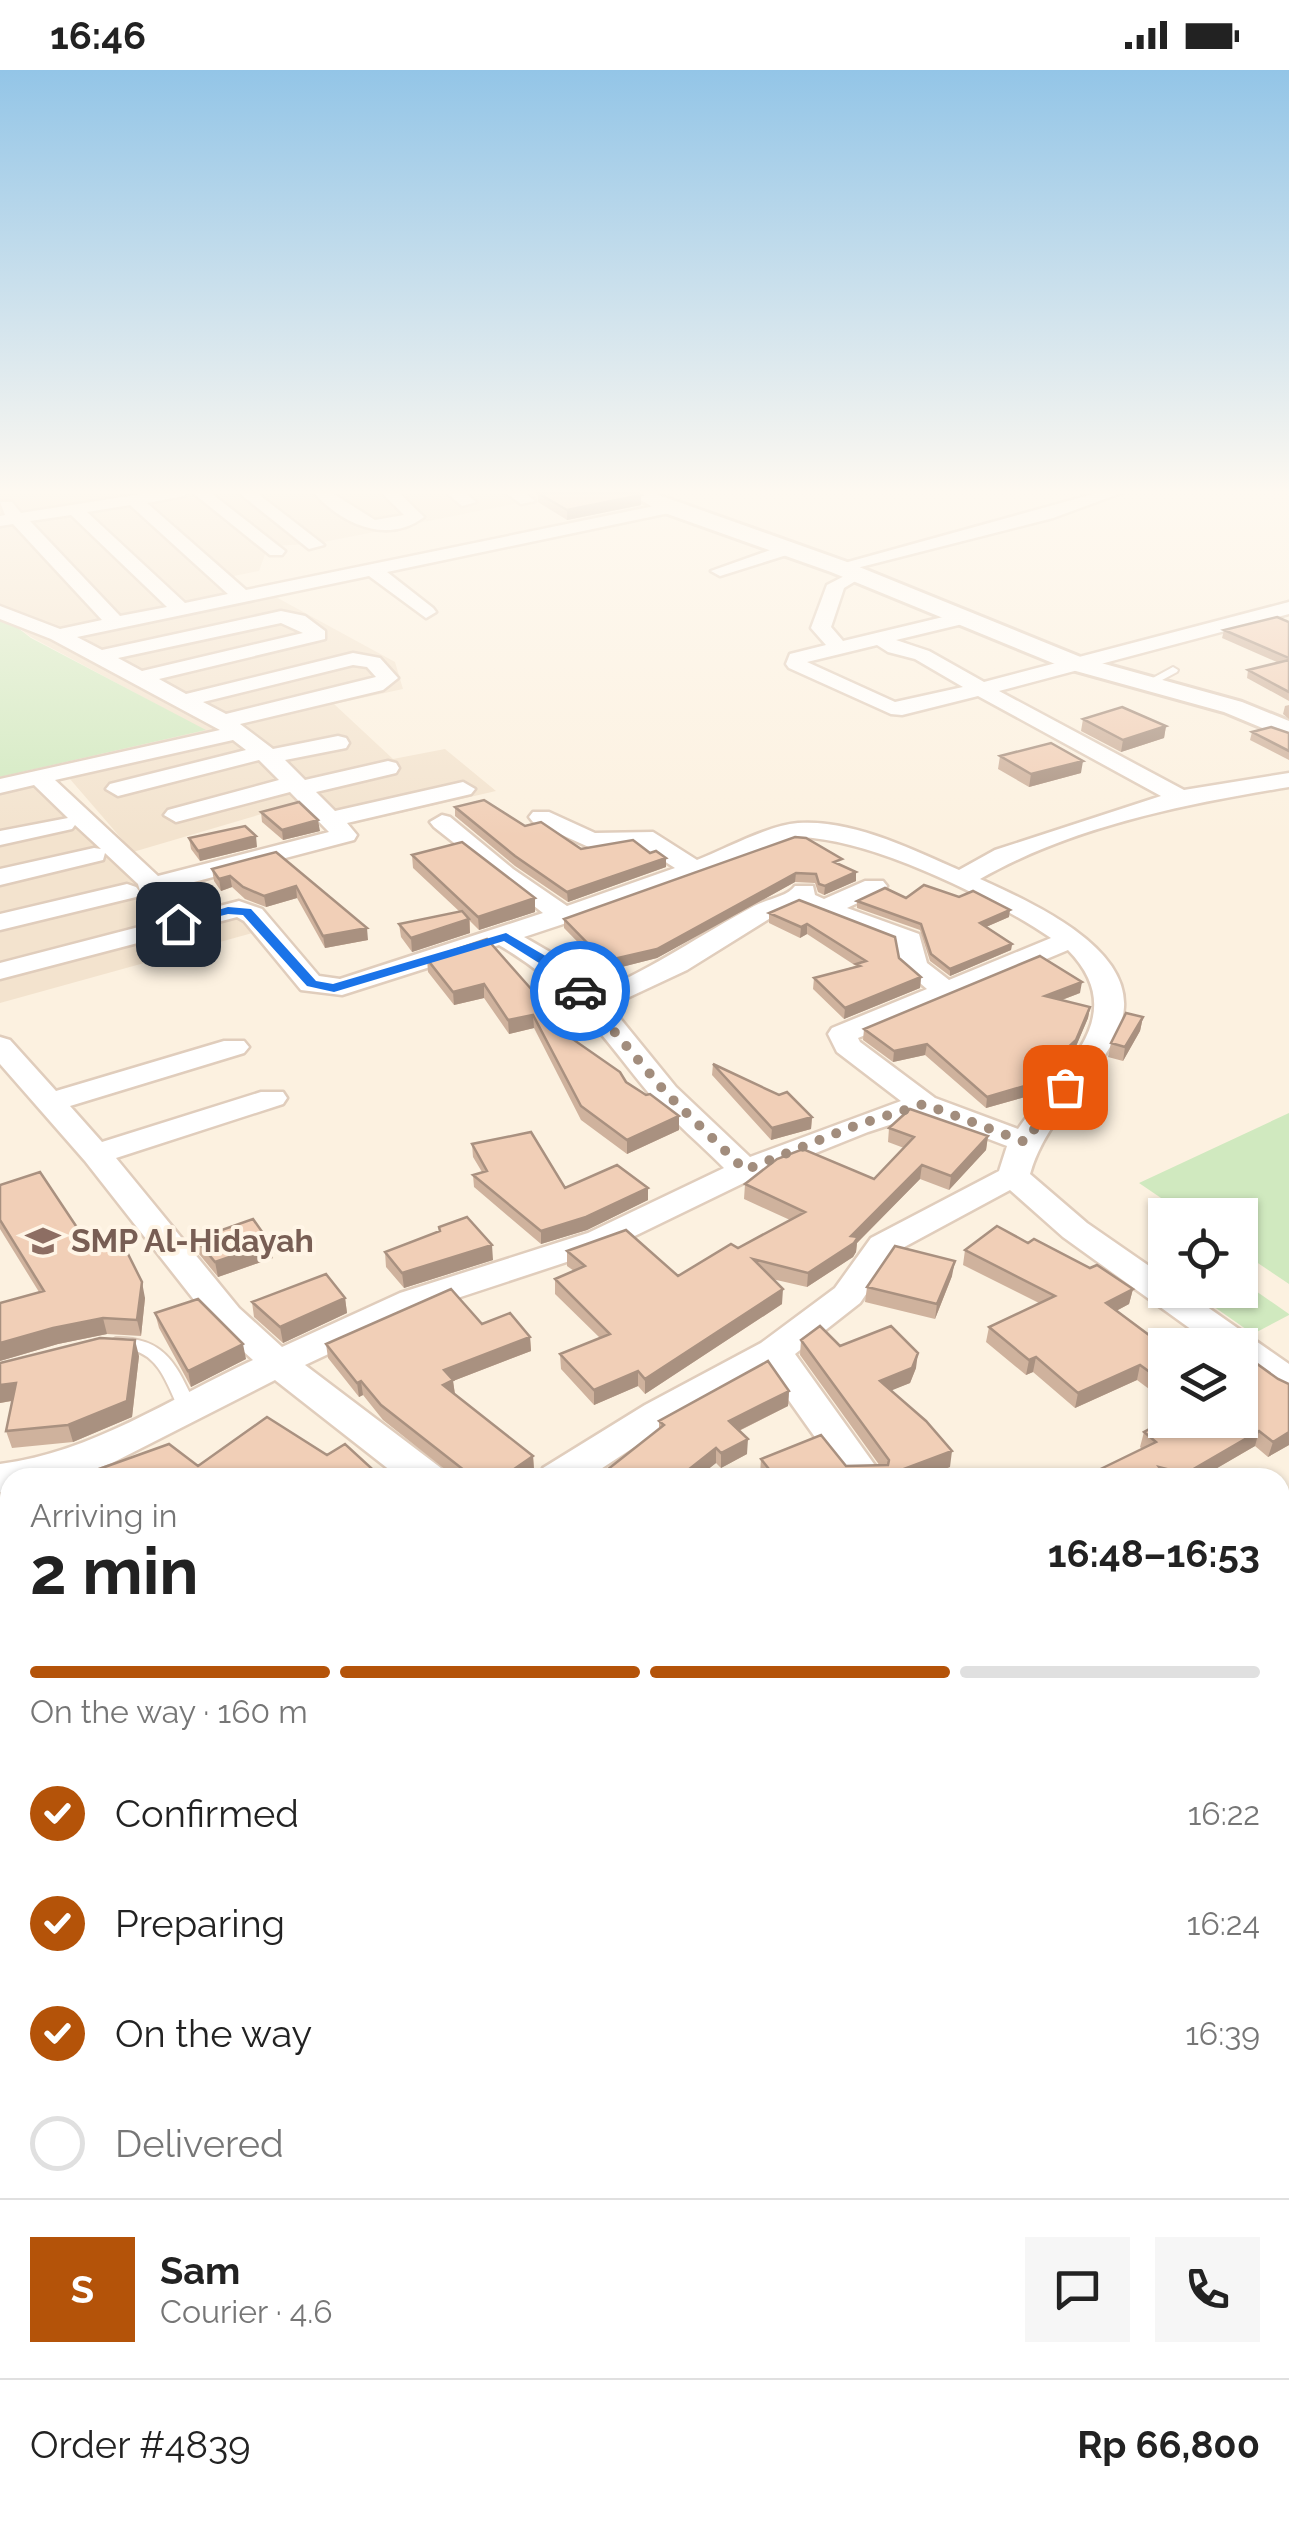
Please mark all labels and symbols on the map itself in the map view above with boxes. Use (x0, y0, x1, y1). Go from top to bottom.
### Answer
pin (136, 882, 221, 967)
courier (530, 941, 630, 1041)
pin (1023, 1045, 1108, 1130)
school or university icon: SMP Al-Hidayah (24, 1222, 62, 1260)
place label: SMP Al-Hidayah (71, 1222, 314, 1259)

